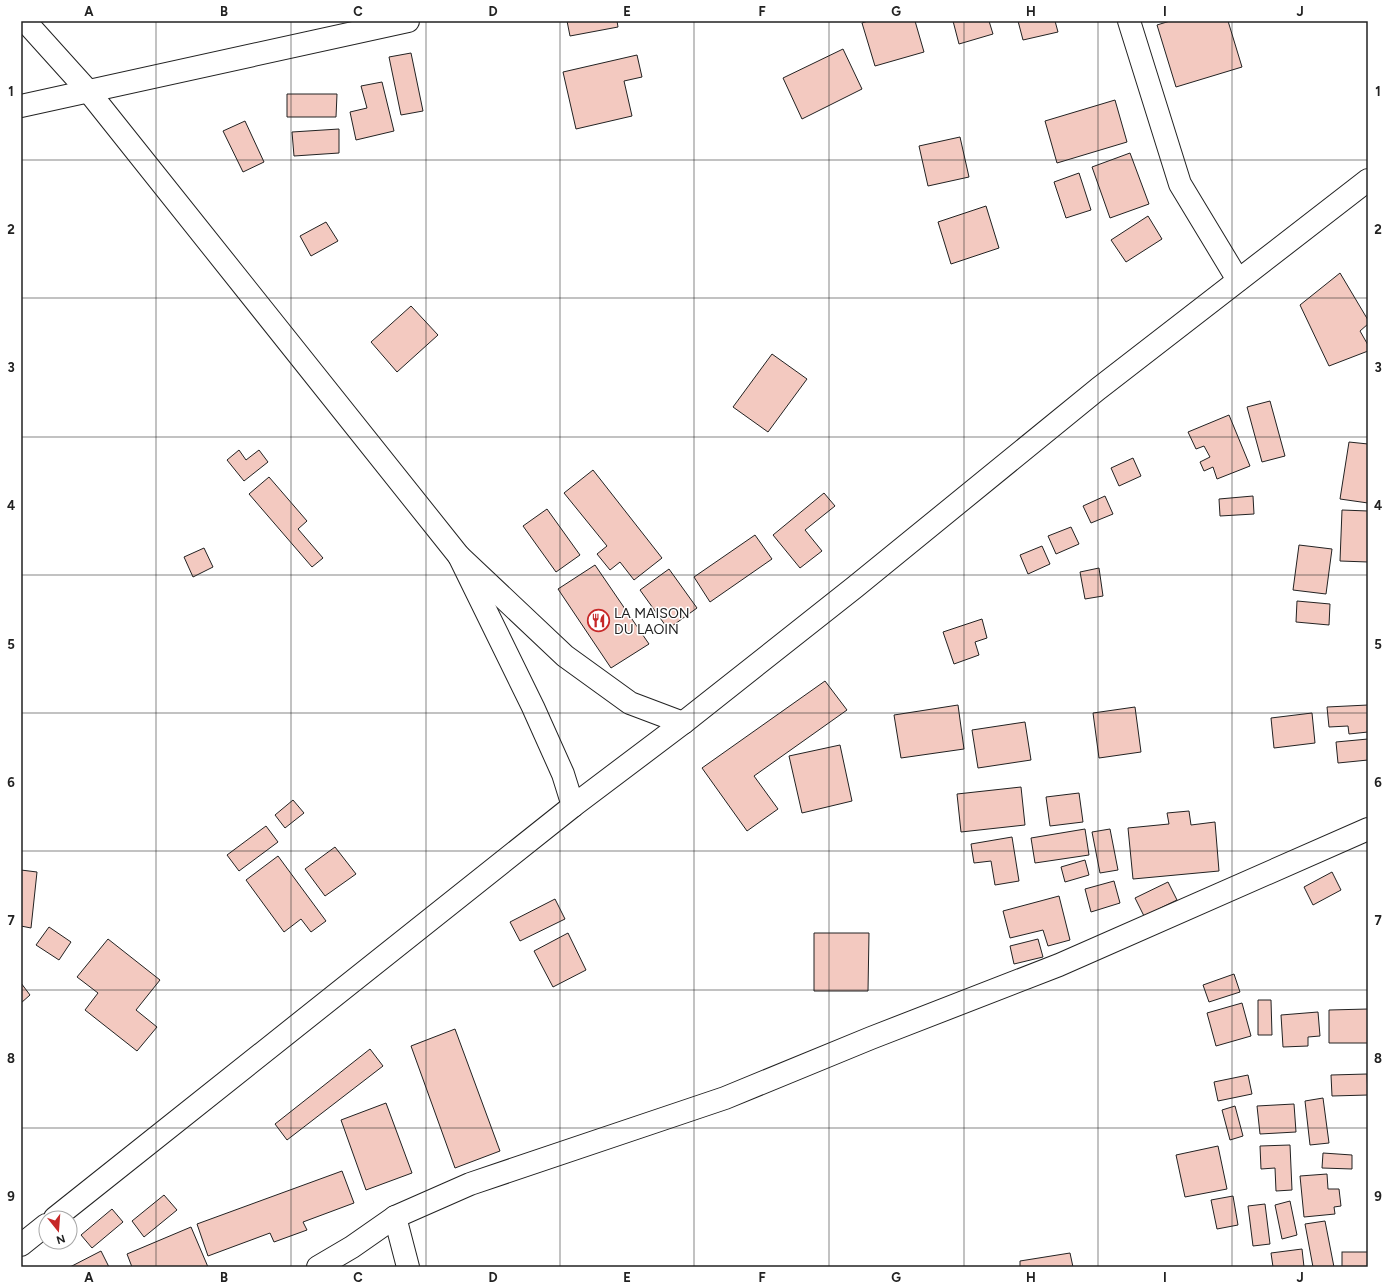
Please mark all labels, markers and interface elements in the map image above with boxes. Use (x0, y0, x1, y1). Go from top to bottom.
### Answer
text: A (84, 4, 94, 19)
text: B (220, 4, 228, 19)
text: C (353, 4, 363, 19)
text: D (488, 4, 498, 19)
text: E (623, 4, 631, 19)
text: F (758, 4, 766, 19)
text: G (891, 4, 901, 19)
text: H (1026, 4, 1036, 19)
text: I (1163, 4, 1167, 19)
text: J (1296, 4, 1304, 19)
text: 1 (8, 84, 14, 99)
text: 1 (1375, 84, 1381, 99)
text: 2 (7, 222, 15, 237)
text: 2 (1374, 222, 1382, 237)
text: 3 (7, 360, 15, 375)
text: 3 (1374, 360, 1382, 375)
text: 4 (7, 498, 15, 513)
text: 4 (1374, 498, 1382, 513)
place label: LA MAISON DU LAOIN (614, 605, 690, 638)
restaurant icon: LA MAISON DU LAOIN (586, 608, 612, 634)
text: 5 (7, 637, 15, 652)
text: 5 (1374, 637, 1382, 652)
text: 6 (7, 775, 15, 790)
text: 6 (1374, 775, 1382, 790)
text: 7 (7, 913, 15, 928)
text: 7 (1374, 913, 1382, 928)
text: 8 (7, 1051, 15, 1066)
text: 8 (1374, 1051, 1382, 1066)
text: 9 (7, 1189, 15, 1204)
text: 9 (1374, 1189, 1382, 1204)
north arrow (38, 1210, 78, 1250)
text: N (55, 1232, 67, 1247)
text: A (84, 1270, 94, 1285)
text: B (220, 1270, 228, 1285)
text: C (353, 1270, 363, 1285)
text: D (488, 1270, 498, 1285)
text: E (623, 1270, 631, 1285)
text: F (758, 1270, 766, 1285)
text: G (891, 1270, 901, 1285)
text: H (1026, 1270, 1036, 1285)
text: I (1163, 1270, 1167, 1285)
text: J (1296, 1270, 1304, 1285)

